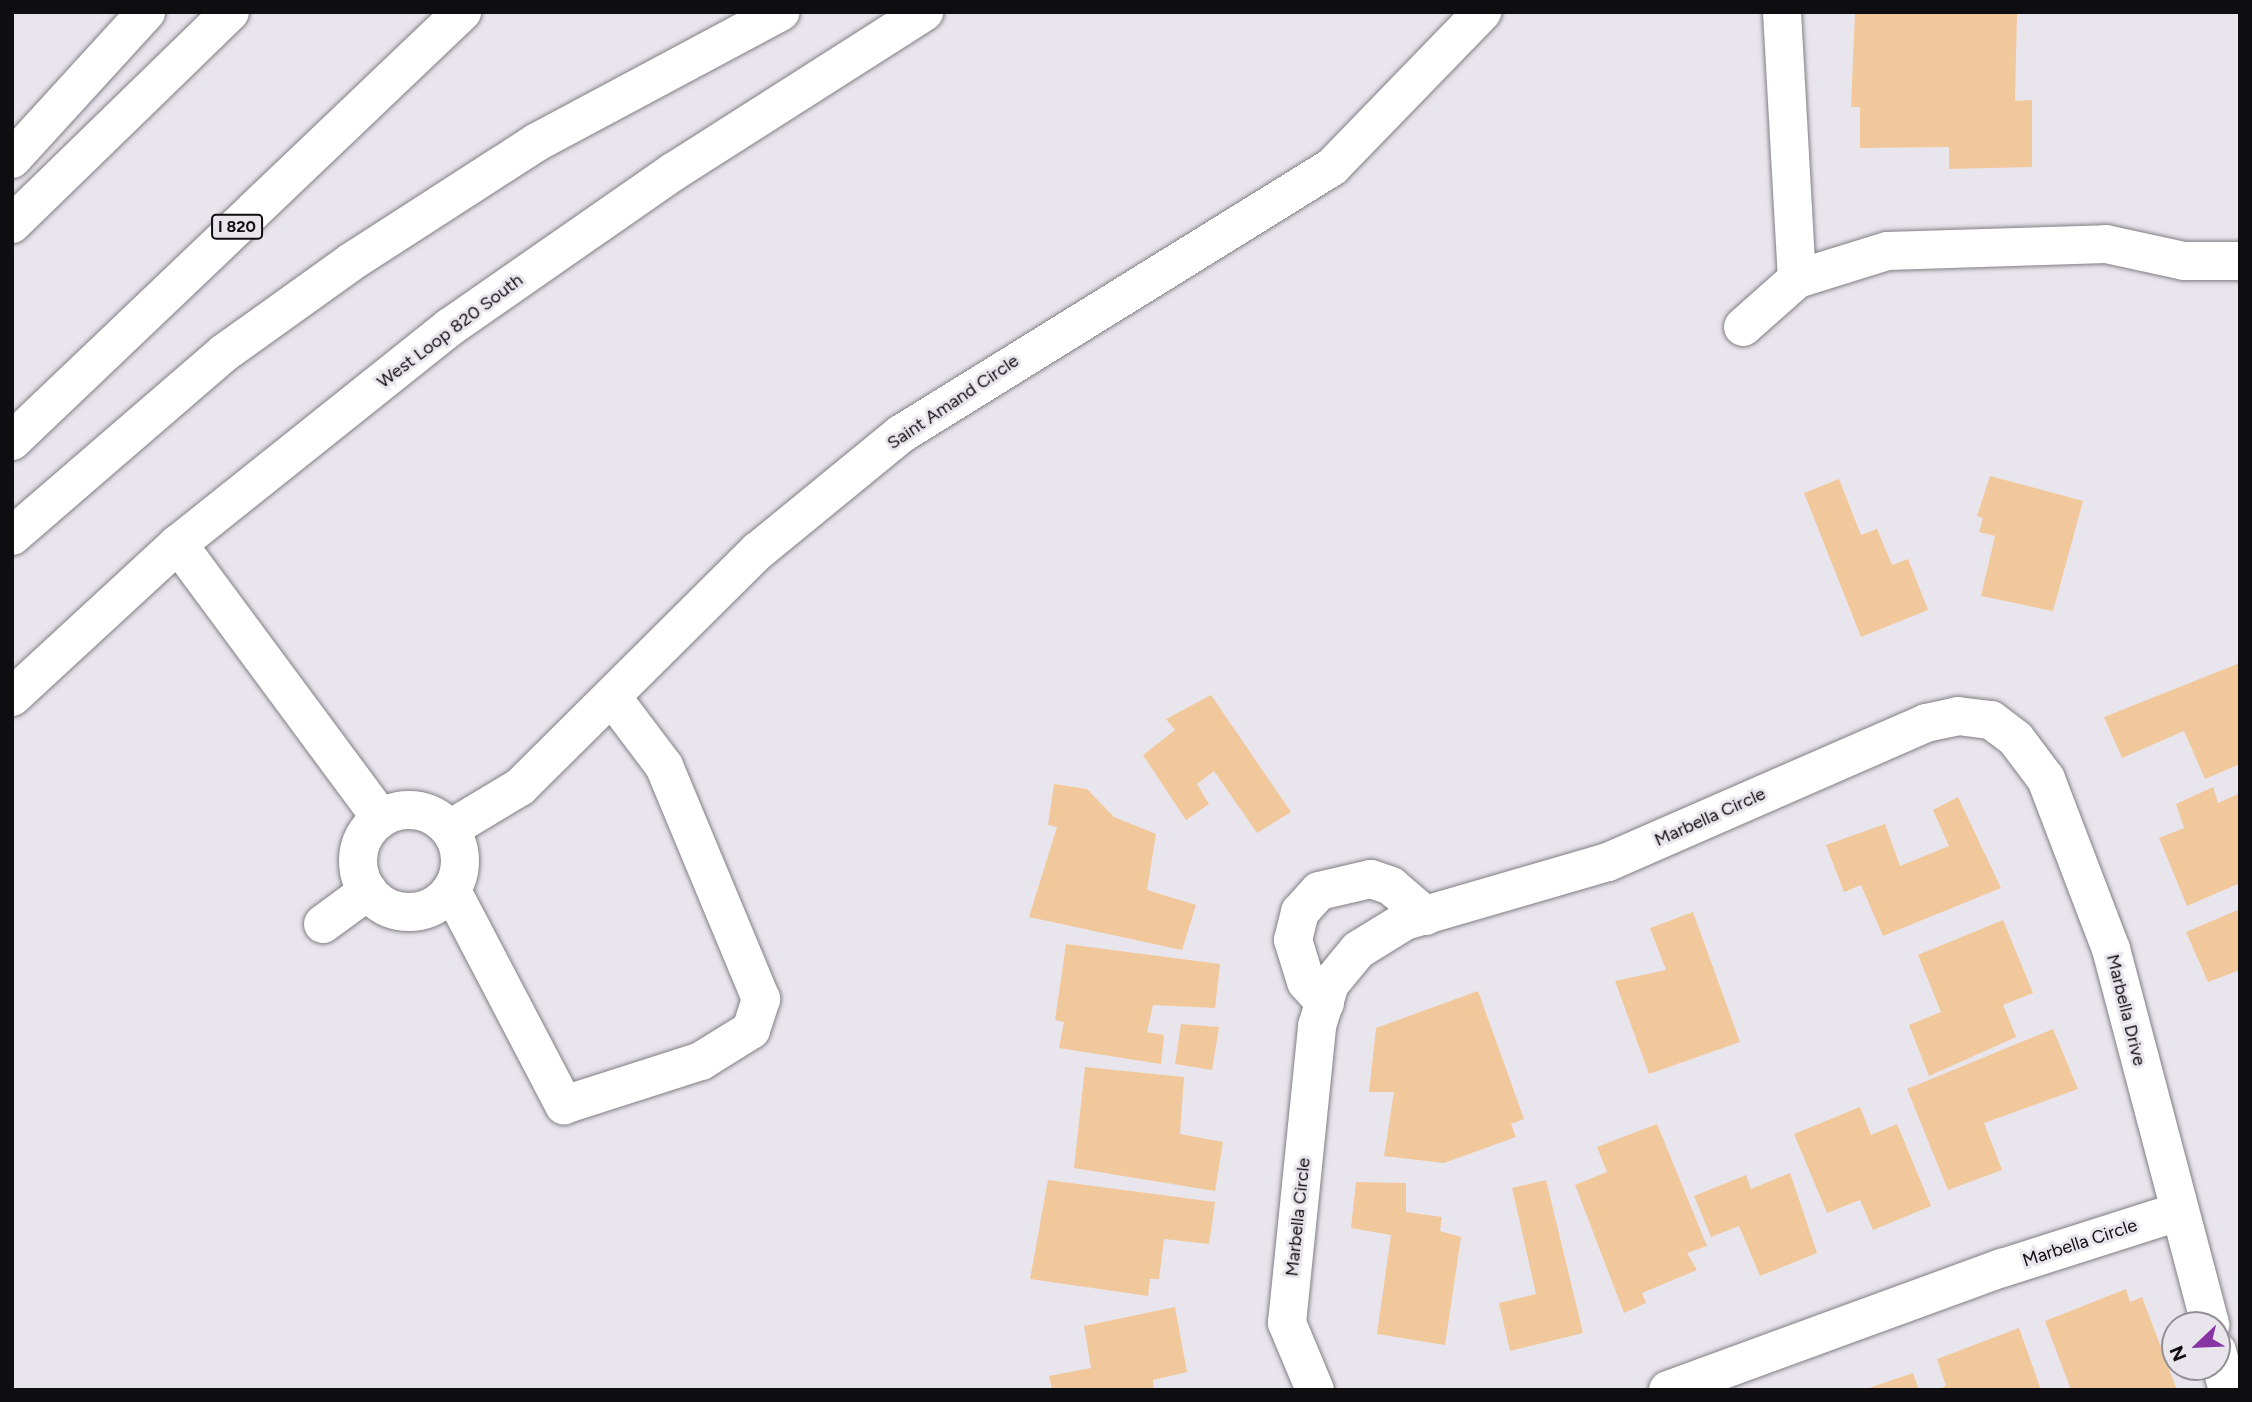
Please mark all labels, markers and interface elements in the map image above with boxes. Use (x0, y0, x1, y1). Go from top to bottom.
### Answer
road number: I 820 (211, 215, 263, 240)
street label: West Loop 820 South (373, 269, 527, 393)
street label: Saint Amand Circle (883, 350, 1023, 454)
street label: Marbella Circle (1651, 783, 1769, 851)
street label: Marbella Drive (2102, 952, 2150, 1068)
street label: Marbella Circle (1281, 1157, 1315, 1277)
street label: Marbella Circle (2020, 1214, 2140, 1272)
north arrow (2161, 1311, 2231, 1381)
text: N (2165, 1342, 2192, 1365)

